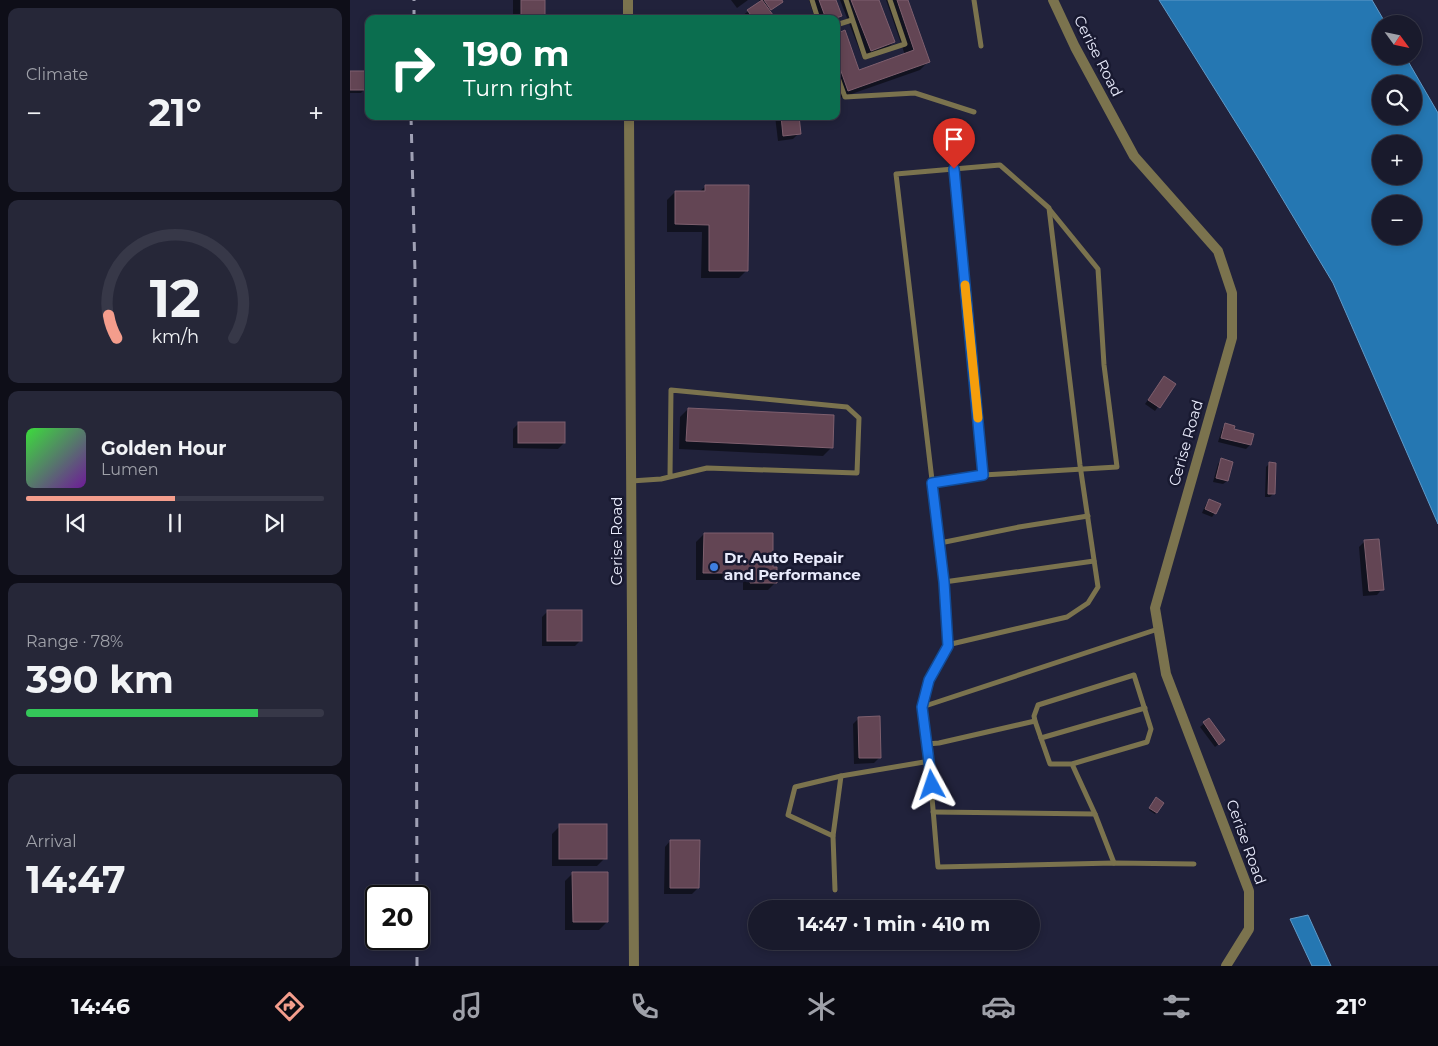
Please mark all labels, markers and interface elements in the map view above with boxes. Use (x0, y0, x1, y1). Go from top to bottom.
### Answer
street label: Cerise Road (1070, 12, 1127, 100)
north arrow (1372, 15, 1422, 65)
map controls (1372, 15, 1422, 245)
text: 190 m (463, 32, 569, 75)
icon: right (380, 35, 445, 100)
text: Climate (26, 65, 88, 84)
text: Turn right (463, 75, 573, 102)
button: search (1372, 75, 1422, 125)
text: 21° (148, 89, 202, 136)
text: − (26, 96, 42, 130)
text: + (308, 96, 324, 130)
pin (933, 118, 975, 169)
icon: arrive (940, 125, 968, 153)
button: + (1372, 135, 1422, 185)
button: − (1372, 195, 1422, 245)
text: 12 (149, 267, 201, 330)
text: km/h (151, 326, 199, 347)
street label: Cerise Road (1164, 398, 1207, 488)
text: Golden Hour (101, 437, 227, 460)
text: Lumen (101, 460, 159, 479)
street label: Cerise Road (607, 497, 626, 585)
icon: previous (62, 509, 90, 537)
icon: pause (161, 509, 189, 537)
icon: next (260, 509, 288, 537)
place label: Dr. Auto Repair and Performance (724, 548, 861, 584)
marker: Dr. Auto Repair and Performance (708, 561, 720, 573)
text: Range · 78% (26, 632, 123, 651)
text: 390 km (26, 656, 174, 703)
position arrow (905, 758, 957, 810)
street label: Cerise Road (1222, 797, 1271, 887)
text: Arrival (26, 832, 76, 851)
text: 14:47 (26, 856, 126, 903)
speed limit sign: 20 (365, 885, 430, 950)
text: 14:47 · 1 min · 410 m (798, 913, 990, 936)
icon: directions (272, 989, 307, 1024)
icon: music (450, 989, 485, 1024)
icon: phone (627, 989, 662, 1024)
icon: climate (804, 989, 839, 1024)
icon: car (981, 989, 1016, 1024)
icon: filters (1159, 989, 1194, 1024)
text: 14:46 (71, 993, 130, 1020)
text: 21° (1336, 993, 1367, 1020)

